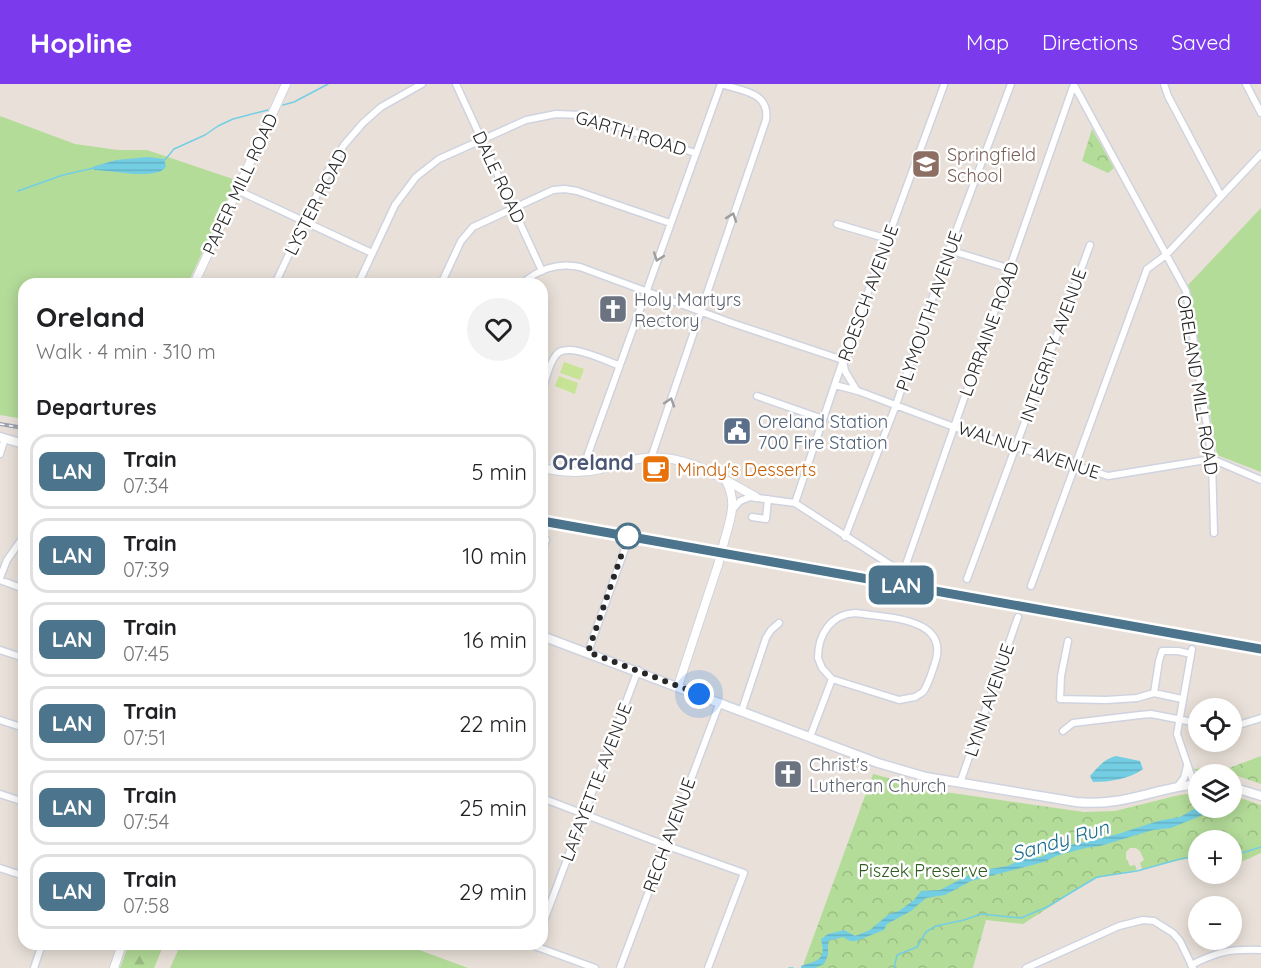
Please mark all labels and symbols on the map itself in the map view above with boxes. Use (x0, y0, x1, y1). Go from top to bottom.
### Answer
street label: GARTH ROAD (573, 105, 689, 161)
street label: PAPER MILL ROAD (197, 110, 283, 258)
street label: DALE ROAD (468, 127, 530, 227)
place label: Springfield School (947, 143, 1036, 187)
street label: LYSTER ROAD (279, 145, 353, 259)
school or university icon: Springfield School (910, 148, 942, 180)
one-way arrow (725, 213, 738, 223)
street label: ROESCH AVENUE (833, 221, 903, 365)
street label: PLYMOUTH AVENUE (891, 228, 967, 394)
one-way arrow (652, 252, 665, 262)
street label: LORRAINE ROAD (954, 258, 1024, 400)
street label: INTEGRITY AVENUE (1014, 265, 1092, 425)
place label: Holy Martyrs Rectory (634, 288, 741, 332)
church icon: Holy Martyrs Rectory (597, 293, 629, 325)
street label: ORELAND MILL ROAD (1172, 293, 1224, 477)
one-way arrow (662, 397, 675, 408)
place label: Oreland Station 700 Fire Station (758, 410, 888, 454)
public building icon: Oreland Station 700 Fire Station (721, 415, 753, 447)
street label: WALNUT AVENUE (955, 416, 1103, 484)
district label: Oreland (552, 449, 634, 475)
cafe icon: Mindy's Desserts (640, 453, 672, 485)
place label: Mindy's Desserts (677, 458, 816, 481)
unlabelled marker (615, 523, 641, 549)
line badge: LAN (866, 566, 936, 604)
street label: LYNN AVENUE (959, 640, 1019, 760)
your location (684, 679, 714, 709)
street label: LAFAYETTE AVENUE (555, 700, 637, 864)
place label: Christ's Lutheran Church (809, 753, 947, 797)
church icon: Christ's Lutheran Church (772, 758, 804, 790)
street label: RECH AVENUE (638, 775, 700, 895)
water label: Sandy Run (1008, 814, 1112, 866)
park label: Piszek Preserve (858, 859, 988, 882)

